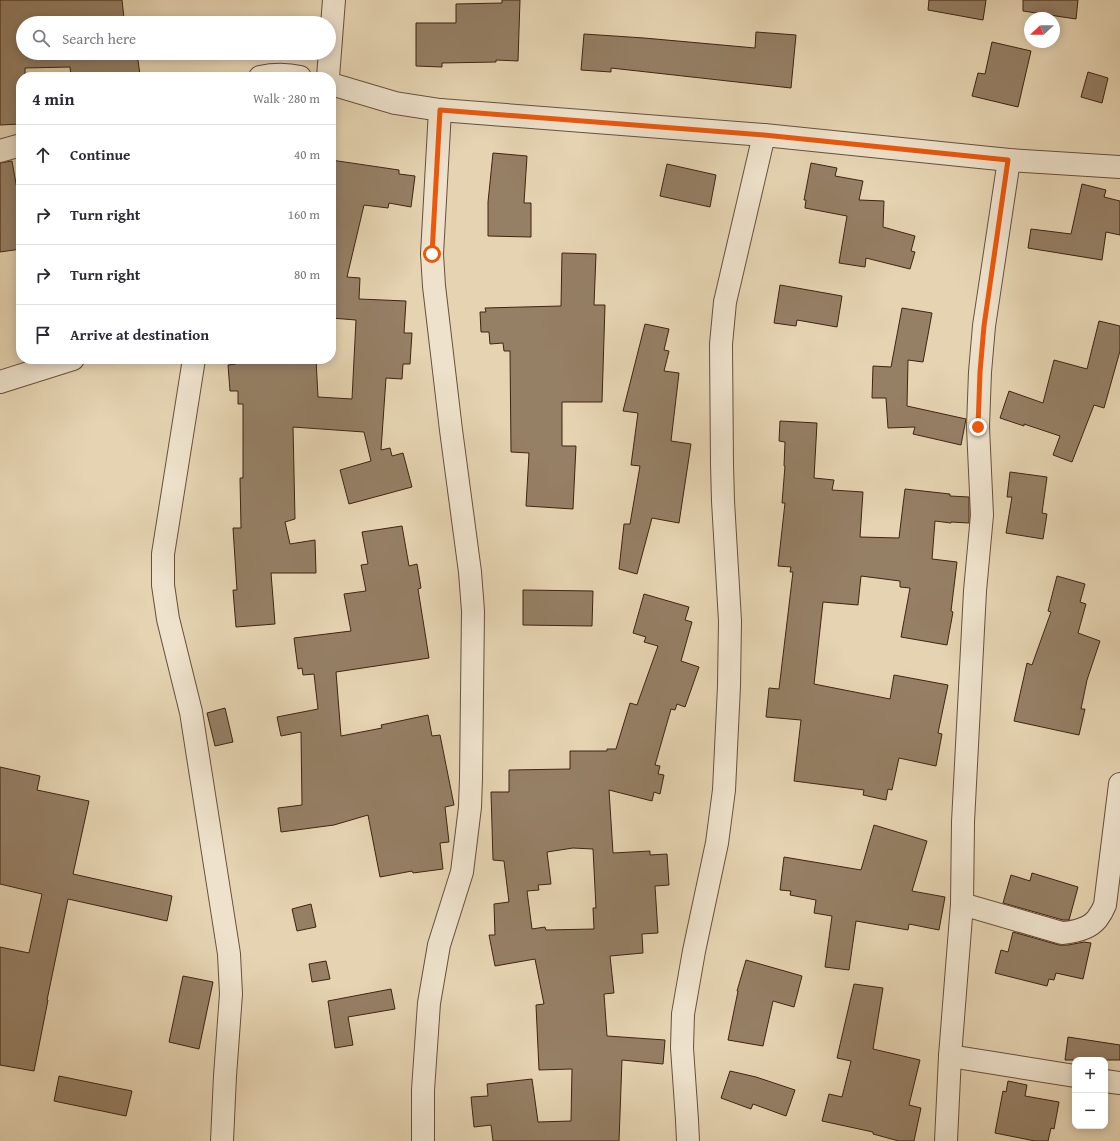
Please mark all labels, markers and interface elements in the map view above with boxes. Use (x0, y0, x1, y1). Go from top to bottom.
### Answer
north arrow (1024, 12, 1060, 48)
search box (16, 16, 336, 60)
icon: search (30, 27, 52, 49)
text: Search here (62, 28, 136, 49)
text: 4 min (32, 86, 74, 111)
text: Walk · 280 m (253, 89, 320, 108)
icon: ahead (32, 144, 54, 166)
text: Continue (70, 144, 131, 165)
text: 40 m (294, 145, 320, 164)
icon: right (32, 204, 54, 226)
text: Turn right (70, 204, 141, 225)
text: 160 m (288, 205, 320, 224)
route start (423, 245, 441, 263)
icon: right (32, 264, 54, 286)
text: Turn right (70, 264, 141, 285)
text: 80 m (294, 265, 320, 284)
icon: arrive (32, 324, 54, 346)
text: Arrive at destination (70, 324, 209, 345)
route end (969, 418, 987, 436)
map controls (1072, 1057, 1108, 1129)
button: + (1072, 1057, 1108, 1093)
button: − (1072, 1093, 1108, 1129)

